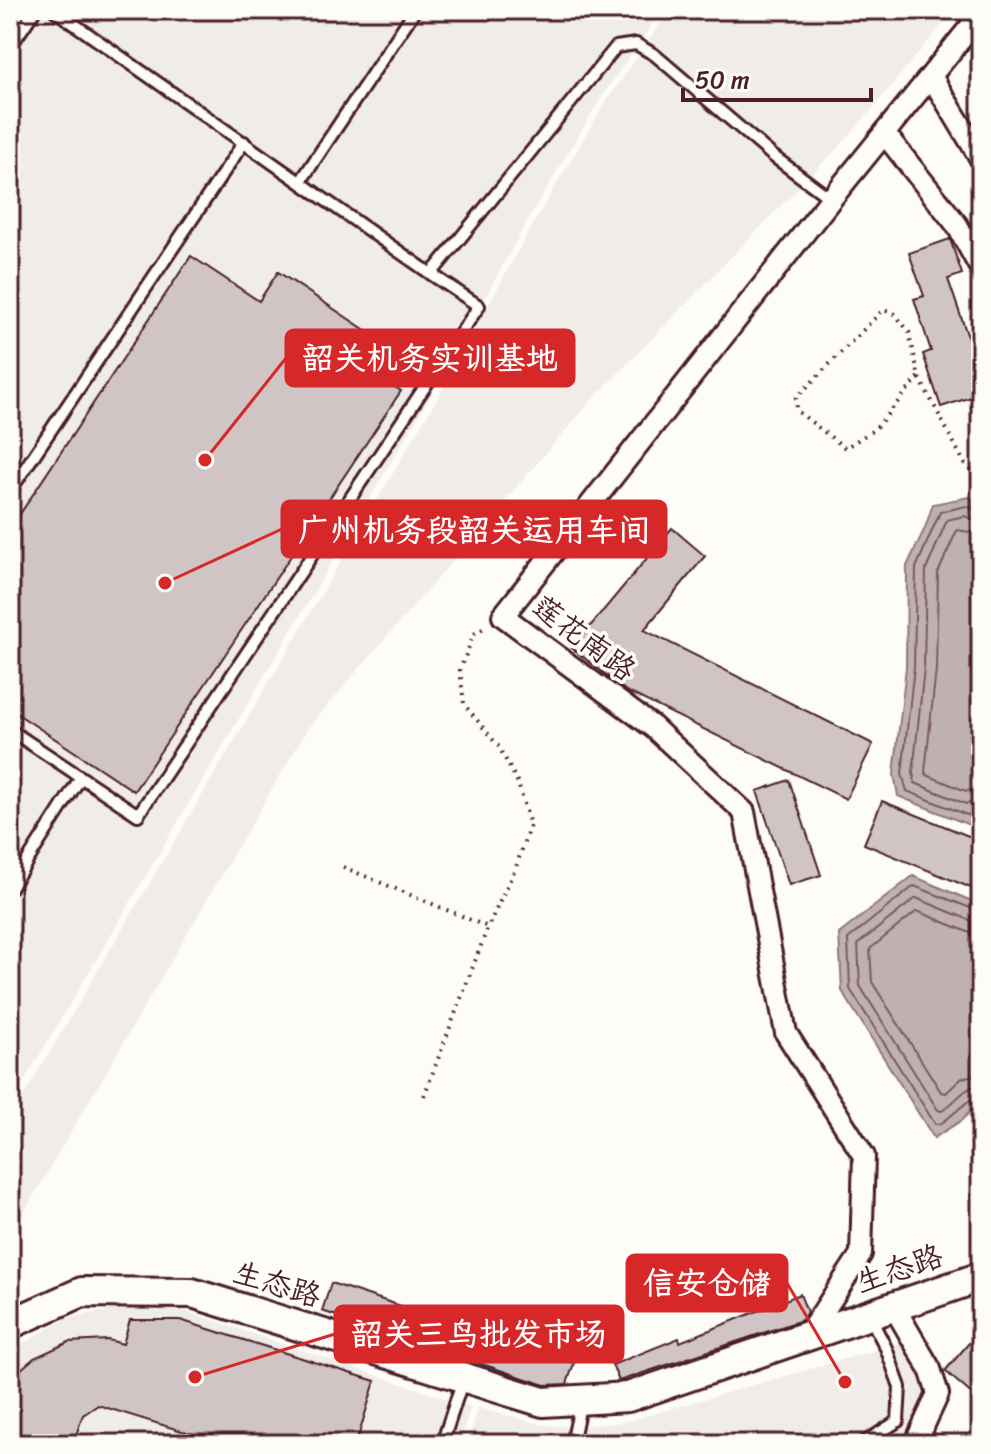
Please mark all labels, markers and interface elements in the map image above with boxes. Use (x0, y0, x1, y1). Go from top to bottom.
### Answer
scale bar (683, 52, 871, 102)
text: 50 m (695, 59, 750, 101)
callout: 韶关机务实训基地 (286, 330, 574, 386)
text: 韶关机务实训基地 (302, 330, 558, 387)
callout: 广州机务段韶关运用车间 (282, 501, 666, 557)
text: 广州机务段韶关运用车间 (298, 502, 650, 559)
street label: 莲花南路 (520, 580, 648, 696)
street label: 生态路 (848, 1229, 950, 1309)
street label: 生态路 (226, 1245, 328, 1323)
callout: 信安仓储 (627, 1255, 787, 1311)
text: 信安仓储 (643, 1255, 771, 1312)
callout: 韶关三鸟批发市场 (335, 1306, 623, 1362)
text: 韶关三鸟批发市场 (351, 1306, 607, 1363)

